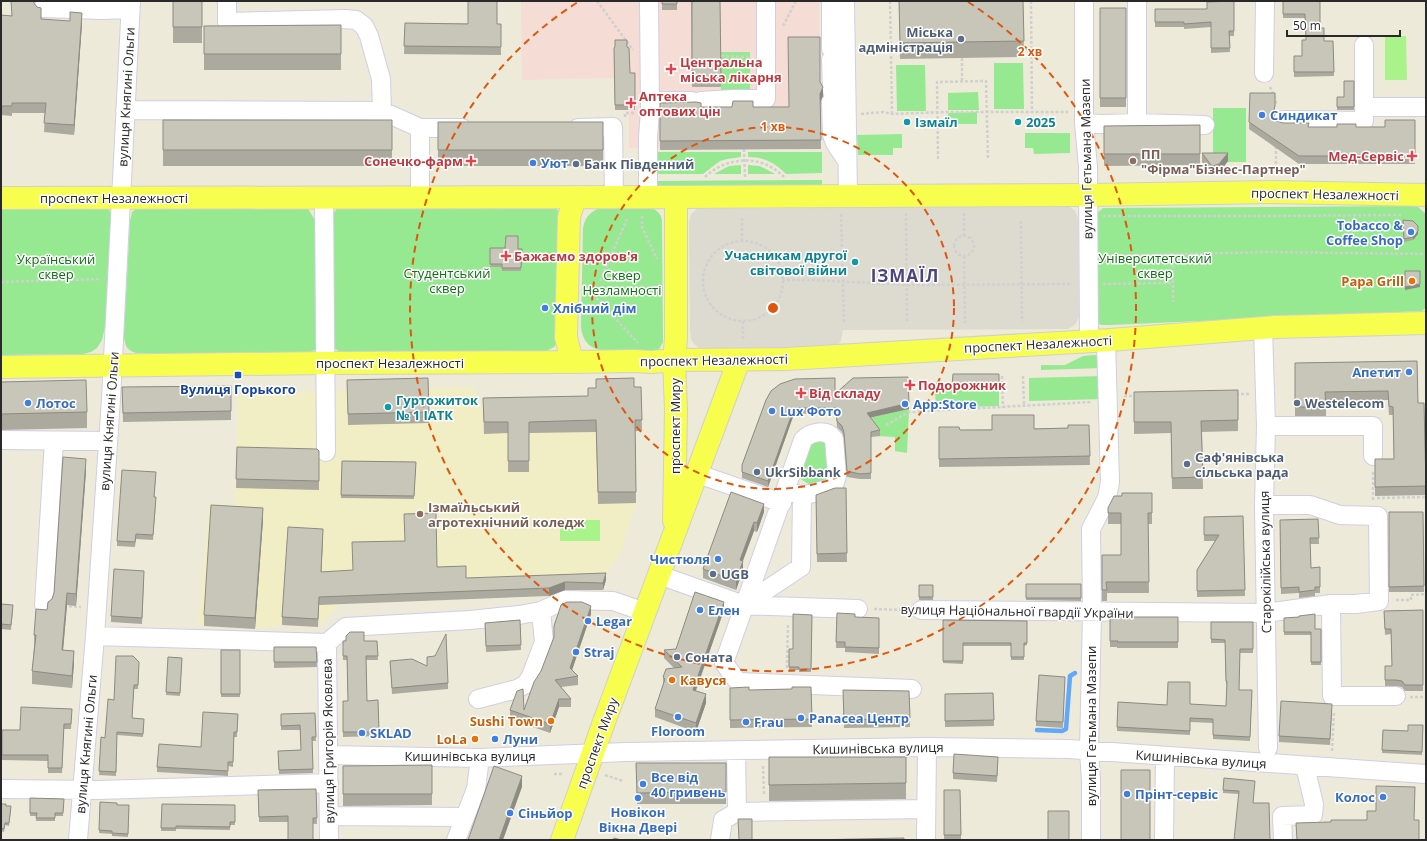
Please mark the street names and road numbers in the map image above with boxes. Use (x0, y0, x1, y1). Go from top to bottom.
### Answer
street label: вулиця Княгині Ольги (113, 27, 139, 167)
street label: вулиця Гетьмана Мазепи (1076, 79, 1096, 239)
street label: проспект Незалежності (1251, 184, 1399, 204)
street label: проспект Незалежності (40, 189, 188, 207)
street label: проспект Незалежності (964, 331, 1112, 357)
street label: проспект Незалежності (640, 350, 788, 370)
street label: вулиця Княгині Ольги (95, 351, 123, 491)
street label: проспект Незалежності (316, 354, 464, 372)
street label: проспект Миру (666, 377, 684, 474)
street label: Старокілійська вулиця (1255, 491, 1275, 633)
street label: вулиця Національної гвардії України (900, 600, 1134, 622)
street label: вулиця Гетьмана Мазепи (1082, 646, 1100, 806)
street label: вулиця Григорія Яковлєва (318, 658, 338, 824)
street label: вулиця Княгині Ольги (71, 674, 101, 814)
street label: проспект Миру (572, 694, 622, 791)
street label: Кишинівська вулиця (812, 738, 944, 758)
street label: Кишинівська вулиця (1135, 745, 1267, 773)
street label: Кишинівська вулиця (404, 747, 536, 765)

